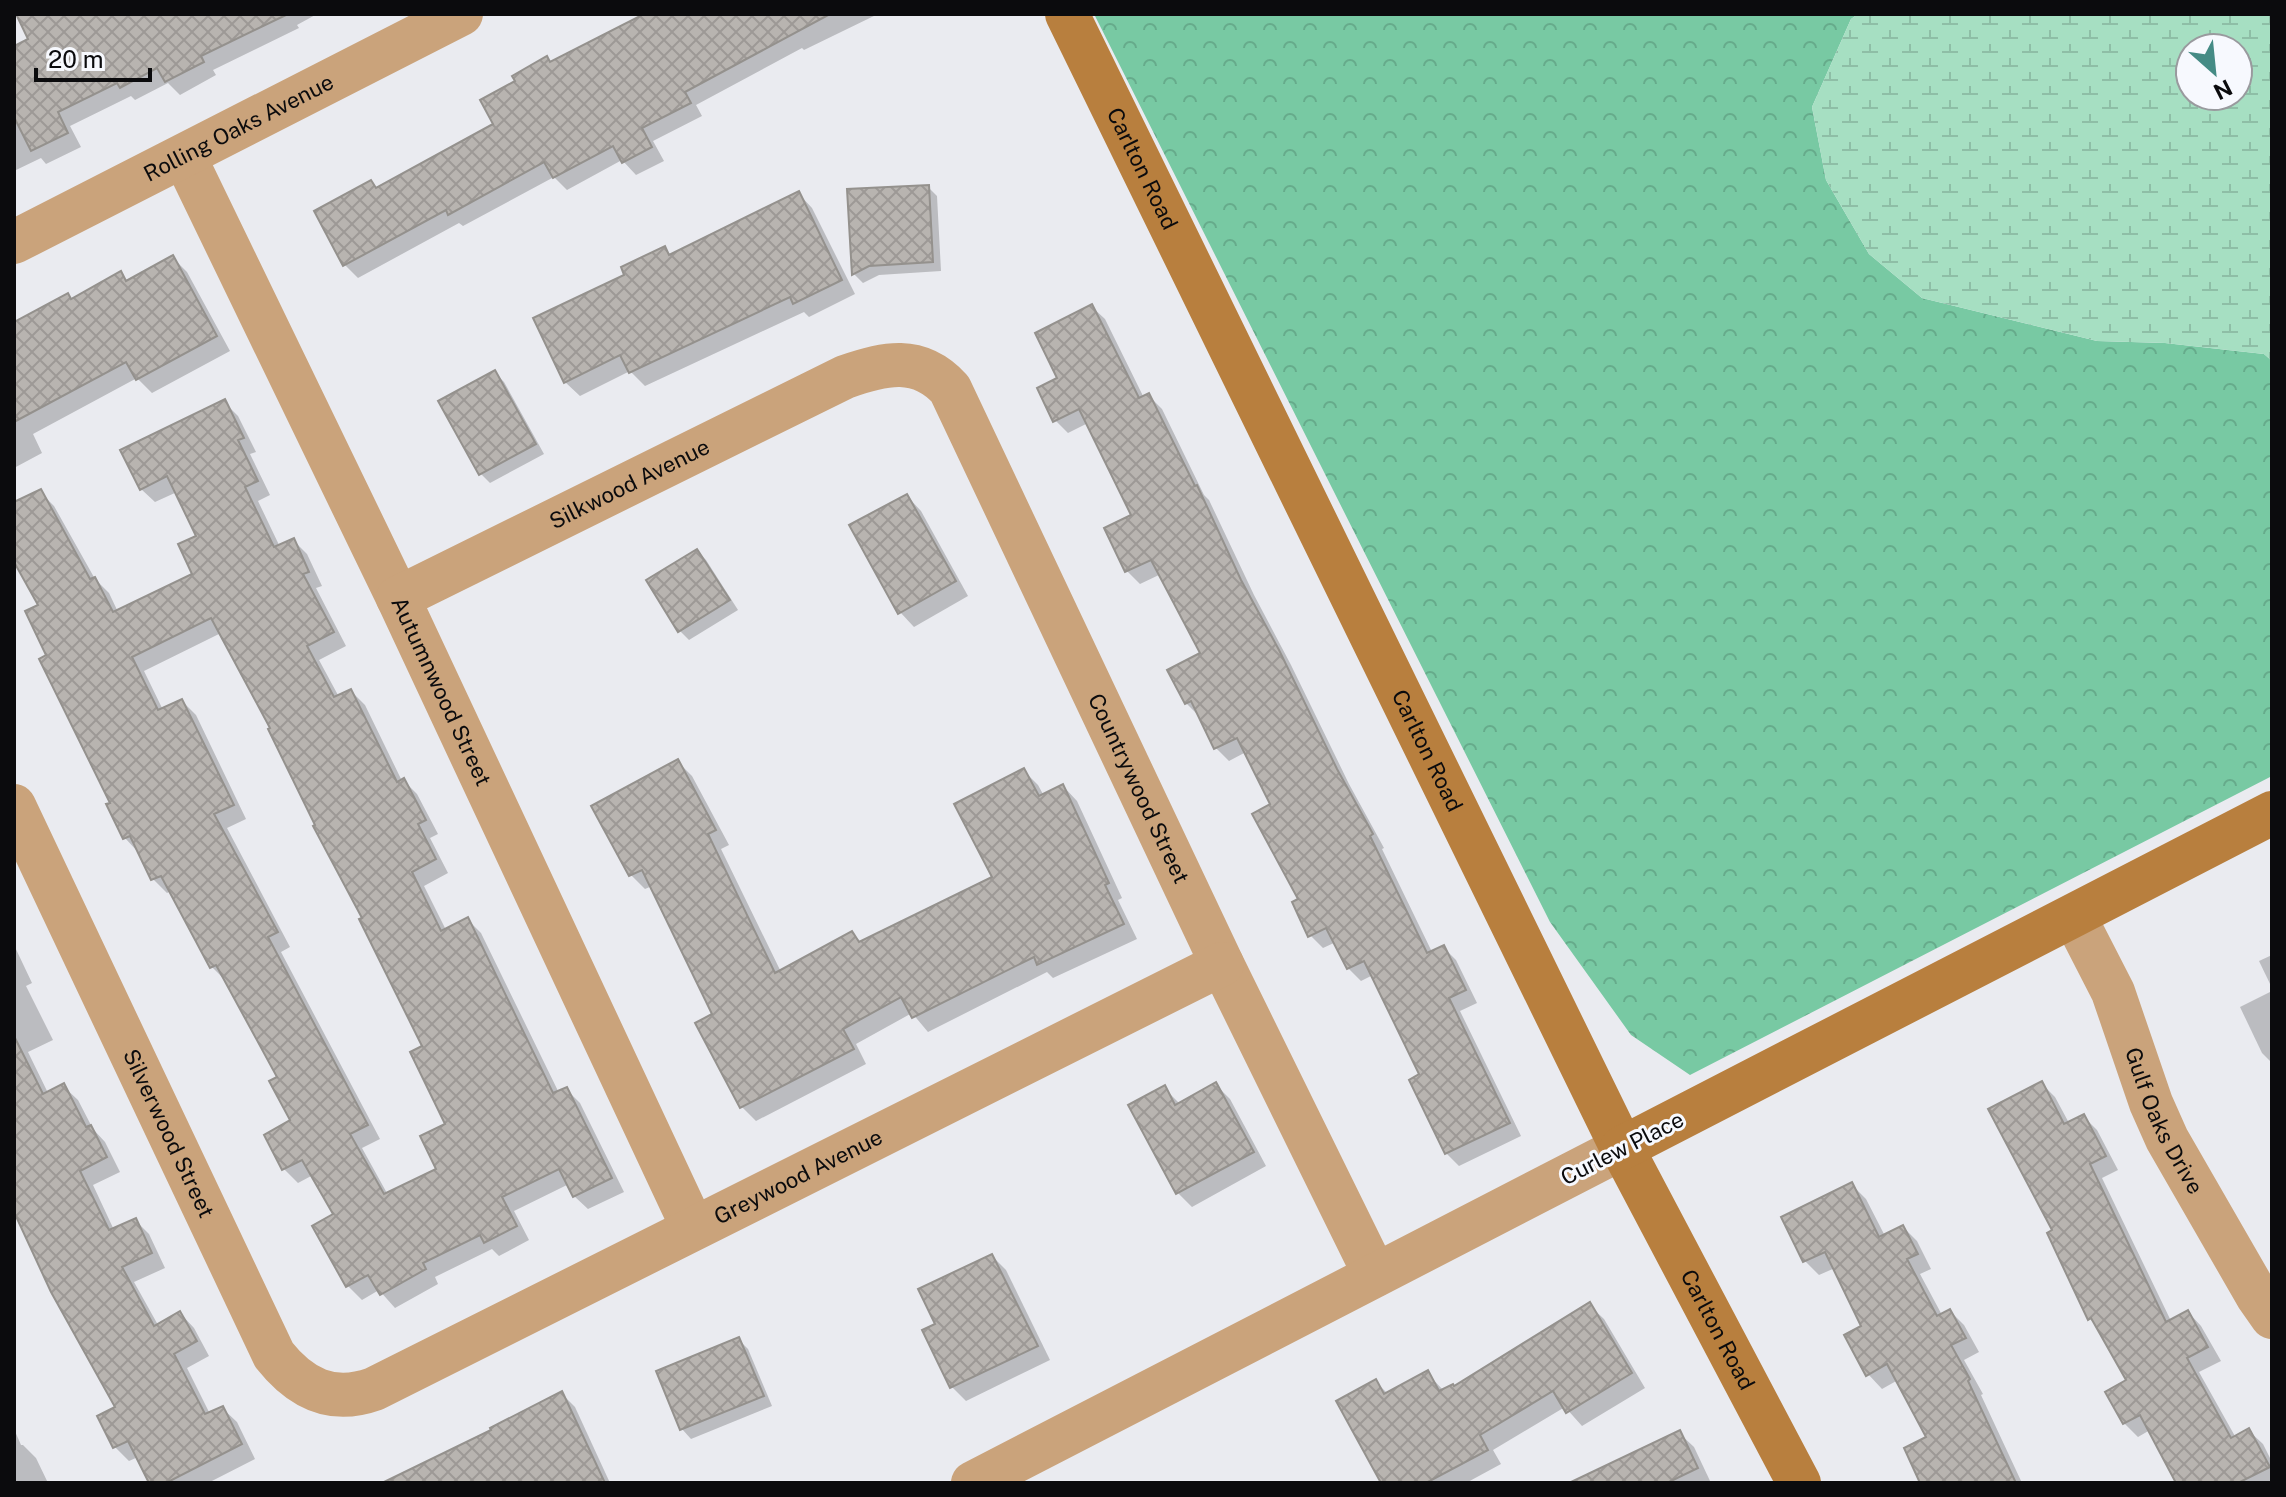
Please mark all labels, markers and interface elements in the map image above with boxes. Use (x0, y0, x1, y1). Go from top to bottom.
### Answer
scale bar (36, 32, 150, 82)
north arrow (2174, 32, 2254, 112)
text: 20 m (48, 45, 104, 73)
street label: Rolling Oaks Avenue (139, 68, 338, 187)
text: N (2210, 74, 2237, 105)
street label: Carlton Road (1102, 103, 1183, 234)
street label: Silkwood Avenue (545, 433, 714, 534)
street label: Autumnwood Street (386, 593, 497, 790)
street label: Carlton Road (1387, 685, 1468, 816)
street label: Countrywood Street (1083, 689, 1195, 887)
street label: Gulf Oaks Drive (2120, 1044, 2209, 1198)
street label: Silverwood Street (118, 1045, 220, 1222)
street label: Curlew Place (1556, 1106, 1688, 1190)
street label: Greywood Avenue (710, 1123, 887, 1229)
street label: Carlton Road (1676, 1265, 1760, 1394)

